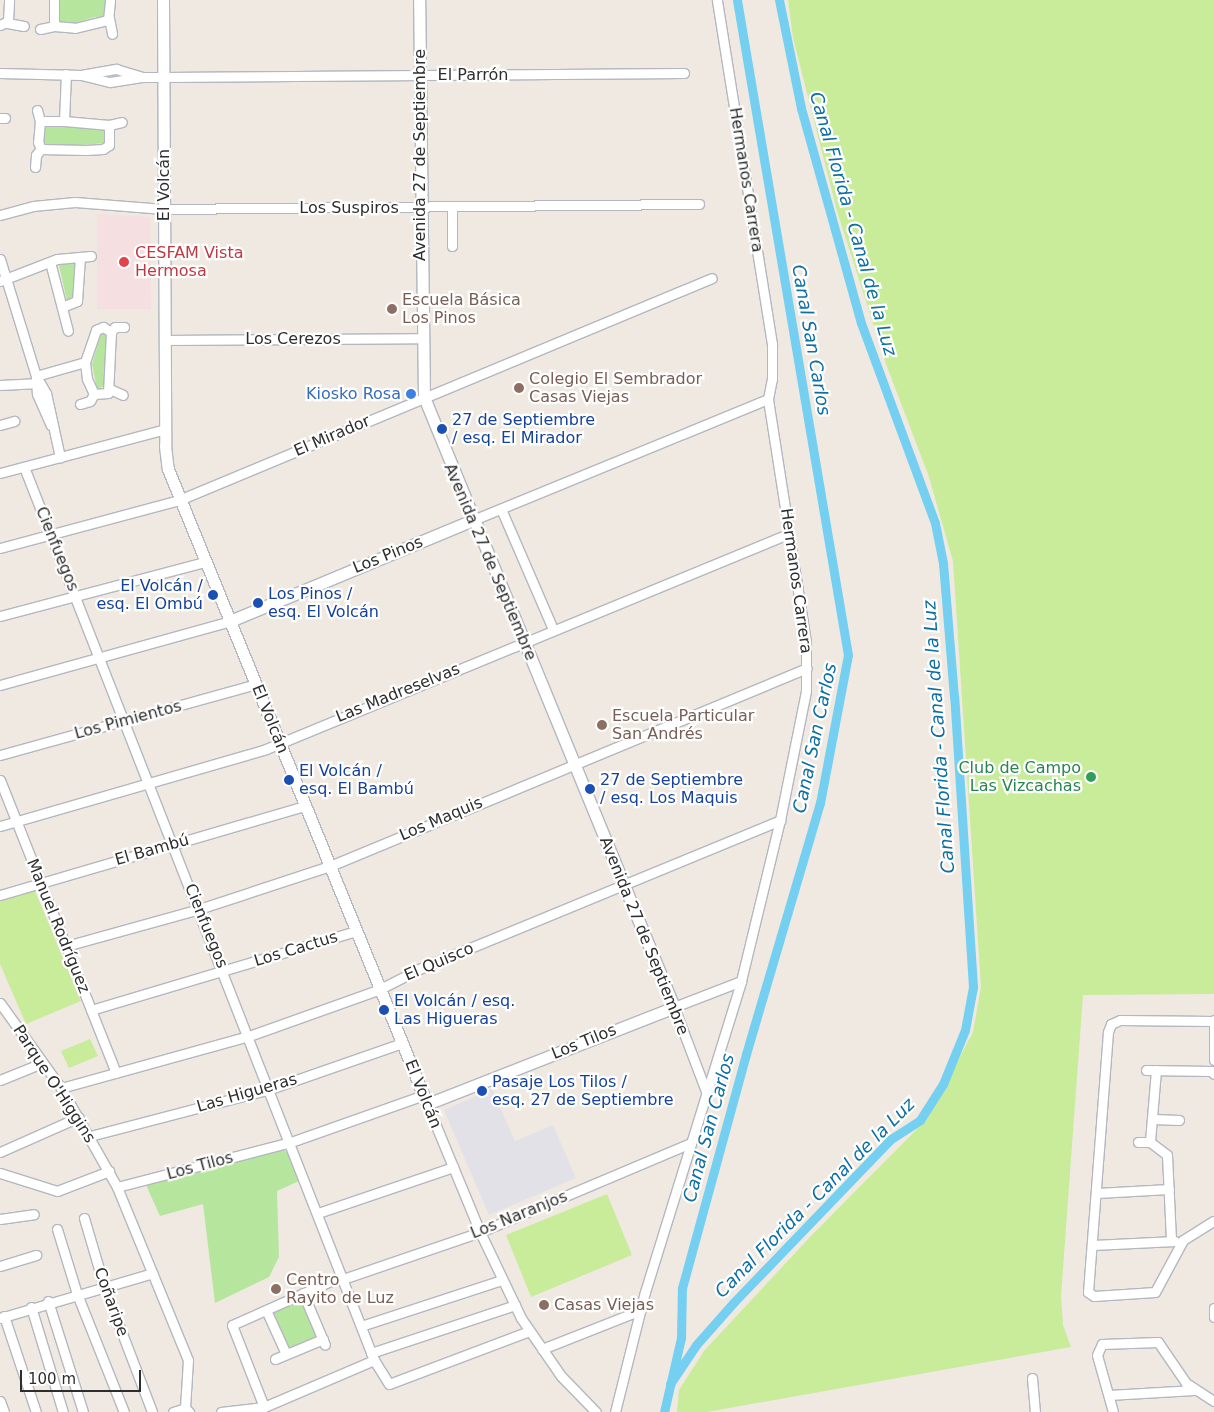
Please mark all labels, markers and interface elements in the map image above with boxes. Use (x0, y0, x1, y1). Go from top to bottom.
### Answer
street label: Avenida 27 de Septiembre (410, 49, 430, 261)
street label: El Parrón (438, 65, 508, 85)
water label: Canal Florida - Canal de la Luz (805, 90, 901, 358)
street label: Hermanos Carrera (725, 106, 767, 254)
street label: El Volcán (154, 149, 174, 221)
street label: Los Suspiros (299, 198, 399, 218)
place label: CESFAM Vista Hermosa (135, 243, 243, 281)
marker: CESFAM Vista Hermosa (117, 255, 131, 269)
water label: Canal San Carlos (787, 263, 835, 417)
place label: Escuela Básica Los Pinos (402, 290, 521, 328)
marker: Escuela Básica Los Pinos (386, 303, 398, 315)
street label: Los Cerezos (245, 329, 341, 349)
place label: Colegio El Sembrador Casas Viejas (529, 369, 702, 407)
marker: Colegio El Sembrador Casas Viejas (513, 382, 525, 394)
place label: Kiosko Rosa (306, 384, 401, 404)
marker: Kiosko Rosa (405, 388, 417, 400)
place label: 27 de Septiembre / esq. El Mirador (452, 410, 595, 448)
street label: El Mirador (291, 411, 373, 461)
marker: 27 de Septiembre / esq. El Mirador (436, 423, 448, 435)
street label: Avenida 27 de Septiembre (440, 461, 540, 663)
street label: Cienfuegos (31, 504, 83, 594)
street label: Hermanos Carrera (776, 507, 816, 655)
street label: Los Pinos (350, 532, 426, 578)
place label: El Volcán / esq. El Ombú (96, 576, 203, 614)
place label: Los Pinos / esq. El Volcán (268, 584, 379, 622)
marker: El Volcán / esq. El Ombú (207, 589, 219, 601)
marker: Los Pinos / esq. El Volcán (252, 597, 264, 609)
water label: Canal Florida - Canal de la Luz (919, 600, 959, 874)
street label: Las Madreselvas (333, 659, 463, 727)
water label: Canal San Carlos (789, 661, 841, 815)
street label: El Volcán (248, 682, 292, 756)
street label: Los Pimientos (72, 696, 184, 744)
place label: Escuela Particular San Andrés (612, 706, 754, 744)
marker: Escuela Particular San Andrés (596, 719, 608, 731)
place label: Club de Campo Las Vizcachas (958, 758, 1081, 796)
place label: El Volcán / esq. El Bambú (299, 761, 414, 799)
place label: 27 de Septiembre / esq. Los Maquis (600, 770, 743, 808)
marker: Club de Campo Las Vizcachas (1085, 771, 1097, 783)
marker: El Volcán / esq. El Bambú (283, 774, 295, 786)
marker: 27 de Septiembre / esq. Los Maquis (584, 783, 596, 795)
street label: Los Maquis (397, 793, 485, 845)
street label: El Bambú (113, 830, 191, 870)
street label: Avenida 27 de Septiembre (595, 834, 693, 1038)
street label: Manuel Rodríguez (22, 856, 94, 996)
street label: Cienfuegos (180, 881, 232, 971)
street label: Los Cactus (252, 927, 340, 971)
street label: El Quisco (401, 939, 477, 985)
place label: El Volcán / esq. Las Higueras (394, 991, 515, 1029)
marker: El Volcán / esq. Las Higueras (378, 1004, 390, 1016)
street label: Los Tilos (549, 1020, 619, 1064)
street label: Parque O'Higgins (9, 1021, 99, 1147)
water label: Canal San Carlos (679, 1051, 739, 1205)
street label: El Volcán (401, 1057, 445, 1131)
street label: Las Higueras (195, 1070, 299, 1116)
place label: Pasaje Los Tilos / esq. 27 de Septiembre (492, 1072, 674, 1110)
marker: Pasaje Los Tilos / esq. 27 de Septiembre (476, 1085, 488, 1097)
water label: Canal Florida - Canal de la Luz (711, 1094, 919, 1302)
street label: Los Tilos (165, 1148, 235, 1184)
street label: Los Naranjos (468, 1187, 570, 1243)
street label: Coñaripe (90, 1265, 132, 1339)
place label: Centro Rayito de Luz (286, 1270, 394, 1308)
marker: Centro Rayito de Luz (270, 1283, 282, 1295)
place label: Casas Viejas (554, 1295, 654, 1315)
marker: Casas Viejas (538, 1299, 550, 1311)
scale bar (22, 1360, 144, 1392)
text: 100 m (28, 1370, 76, 1388)

